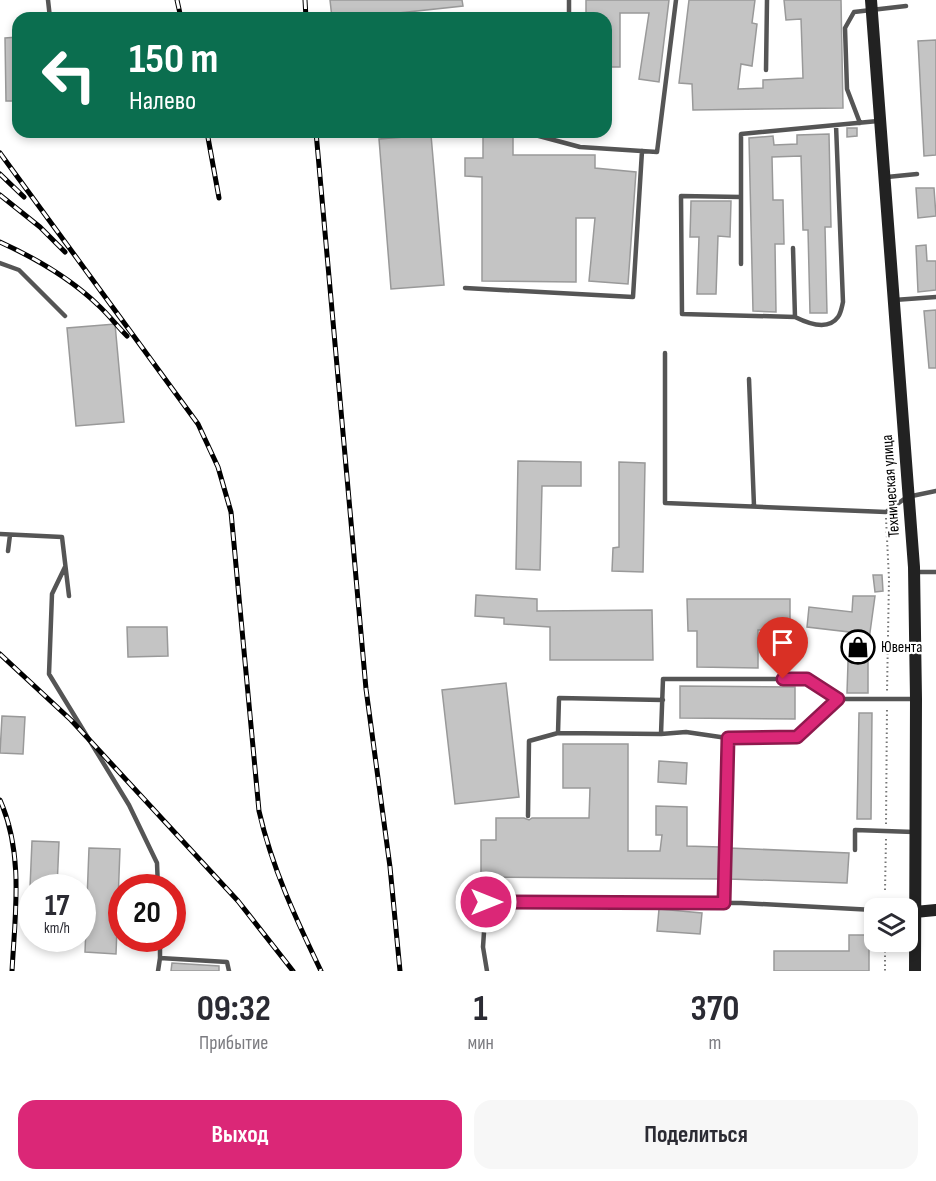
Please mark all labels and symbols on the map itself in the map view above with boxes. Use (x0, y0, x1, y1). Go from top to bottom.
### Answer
street label: Техническая улица (878, 434, 904, 538)
pin (757, 617, 808, 679)
shop icon: Ювента (840, 629, 876, 665)
place label: Ювента (881, 638, 922, 657)
position arrow (454, 870, 518, 934)
speed limit sign: 20 (108, 874, 186, 952)

